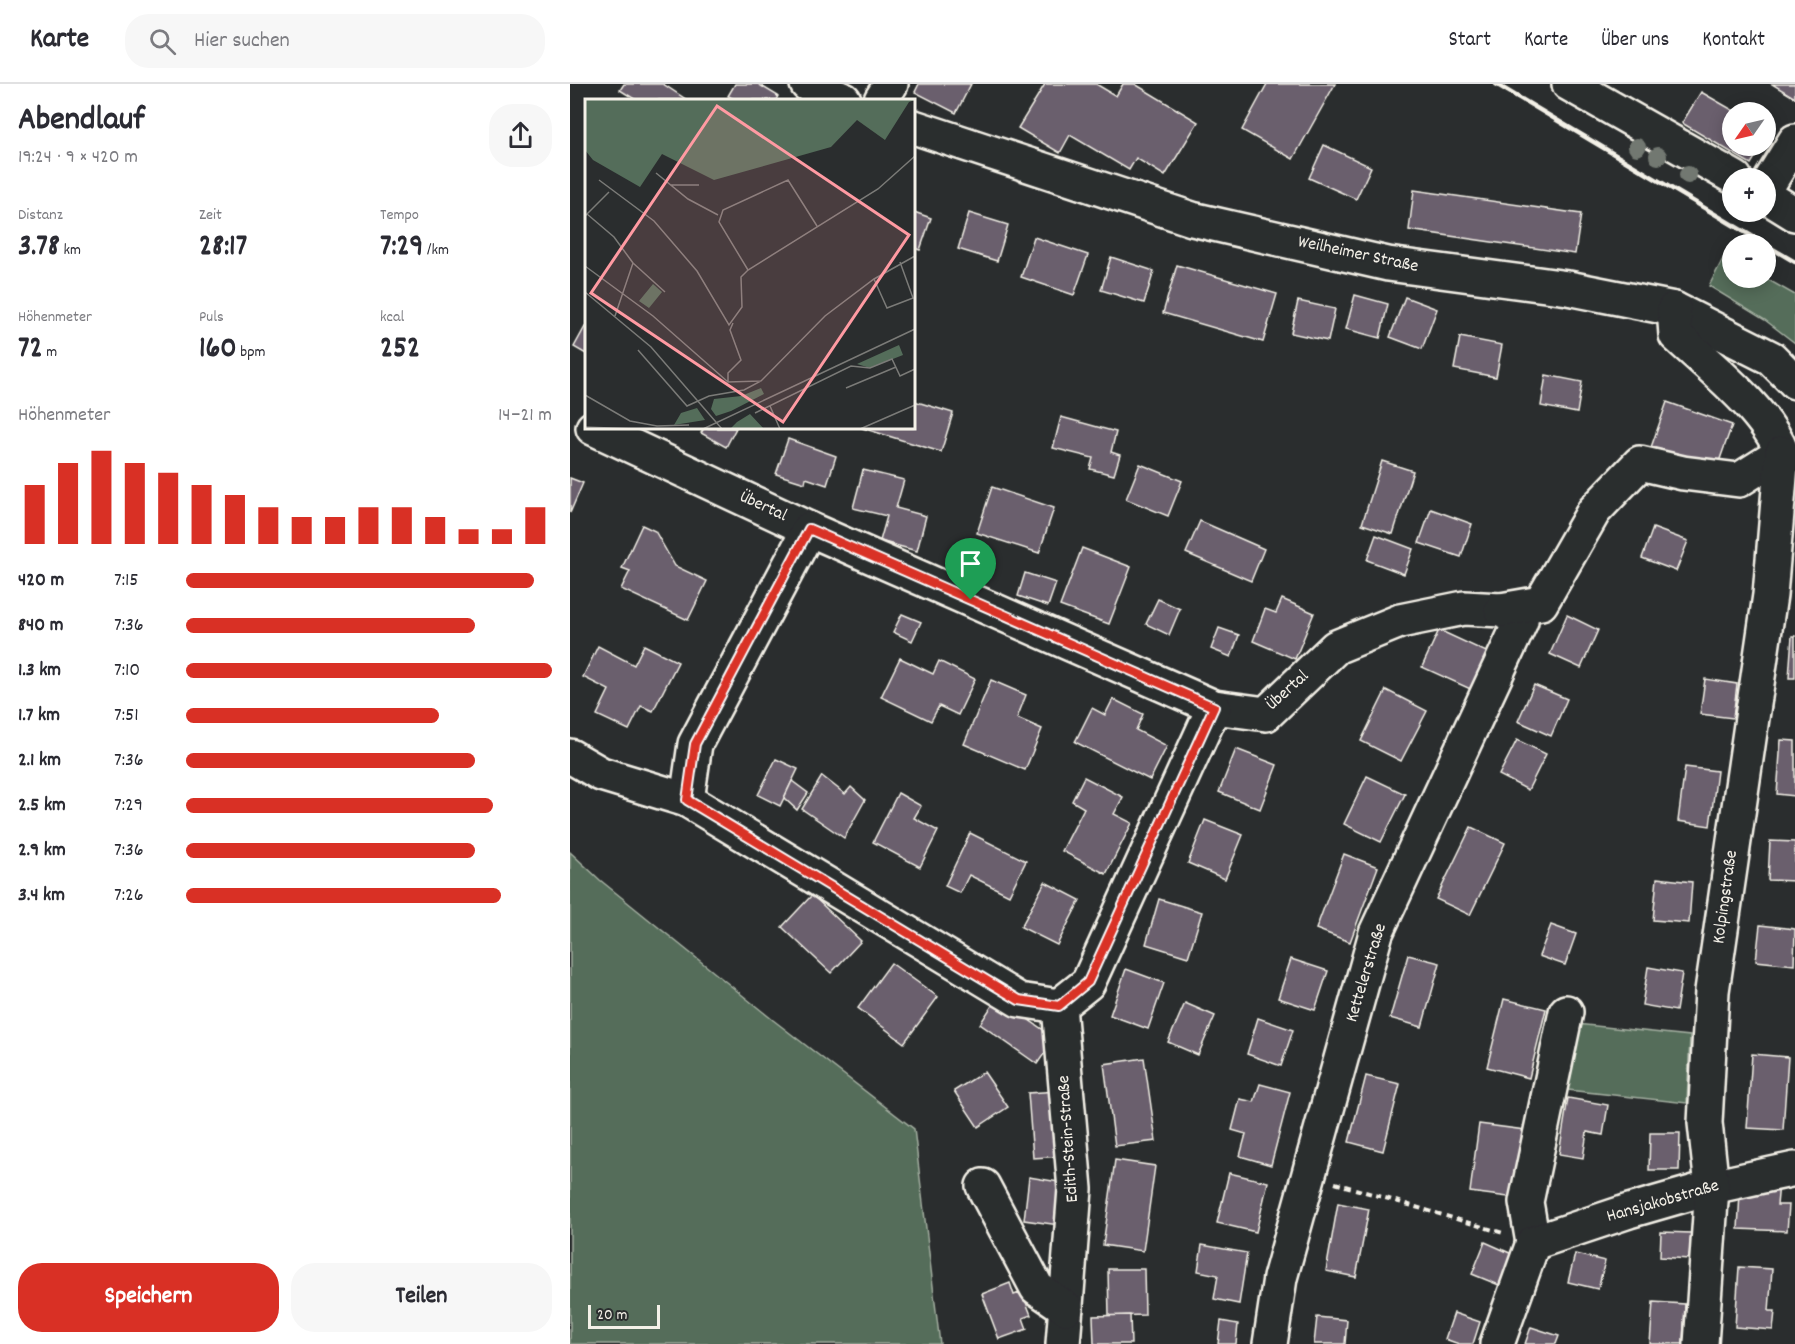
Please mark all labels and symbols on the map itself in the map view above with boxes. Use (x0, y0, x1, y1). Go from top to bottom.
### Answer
inset map (585, 99, 915, 429)
north arrow (1722, 102, 1776, 156)
street label: Weilheimer Straße (1295, 230, 1421, 280)
street label: Übertal (735, 485, 792, 529)
pin (945, 538, 996, 600)
street label: Übertal (1261, 665, 1315, 717)
street label: Kolpingstraße (1707, 849, 1745, 945)
street label: Kettelerstraße (1340, 920, 1394, 1025)
street label: Edith-Stein-Straße (1052, 1075, 1086, 1203)
street label: Hansjakobstraße (1604, 1174, 1722, 1230)
scale bar (588, 1302, 660, 1330)

